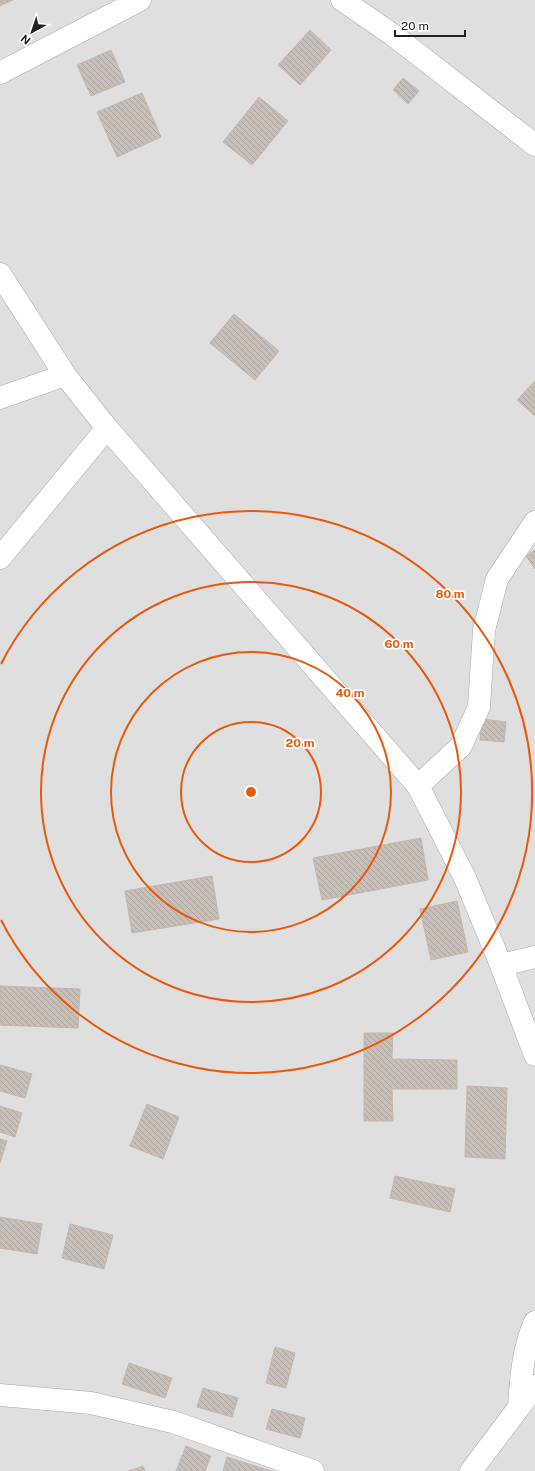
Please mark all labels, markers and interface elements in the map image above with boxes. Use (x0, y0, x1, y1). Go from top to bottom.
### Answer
north arrow (12, 12, 52, 52)
scale bar (395, 12, 465, 38)
text: 20 m (401, 19, 429, 33)
text: N (18, 32, 33, 47)
text: 80 m (435, 587, 465, 601)
text: 60 m (384, 637, 414, 651)
text: 40 m (335, 686, 365, 700)
text: 20 m (286, 736, 315, 750)
centre of rings (244, 785, 258, 799)

